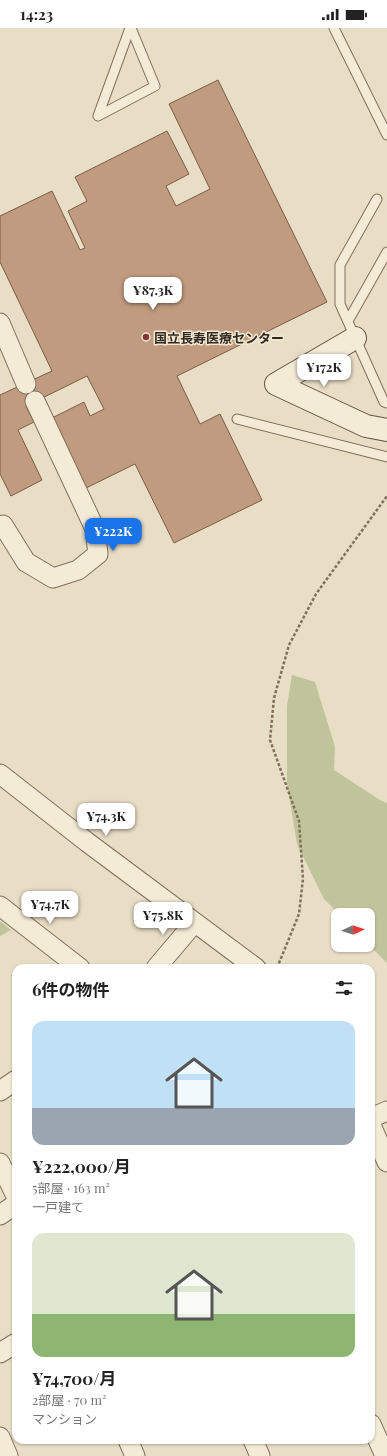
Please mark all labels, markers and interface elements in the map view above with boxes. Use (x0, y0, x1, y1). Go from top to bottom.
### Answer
text: 14:23 (20, 4, 53, 24)
pin: ¥87.3K (120, 277, 186, 311)
text: ¥87.3K (133, 281, 173, 298)
place label: 国立長寿医療センター (154, 329, 284, 346)
marker: 国立長寿医療センター (141, 332, 151, 342)
pin: ¥172K (296, 354, 352, 388)
text: ¥172K (306, 358, 342, 375)
pin: ¥222K (85, 518, 141, 552)
text: ¥222K (94, 522, 132, 539)
pin: ¥74.3K (73, 803, 139, 837)
text: ¥74.3K (86, 807, 126, 824)
pin: ¥74.7K (17, 891, 83, 925)
text: ¥74.7K (30, 895, 70, 912)
pin: ¥75.8K (130, 902, 196, 936)
text: ¥75.8K (143, 906, 183, 923)
north arrow (331, 908, 375, 952)
map controls (331, 908, 375, 952)
icon: filters (333, 977, 355, 999)
text: 6件の物件 (32, 978, 110, 1000)
icon: home (158, 1047, 230, 1119)
text: ¥222,000/月 (32, 1155, 131, 1177)
text: 5部屋 · 163 m² (32, 1179, 110, 1196)
text: 一戸建て (32, 1198, 84, 1215)
icon: home (158, 1259, 230, 1331)
text: ¥74,700/月 (32, 1367, 117, 1389)
text: 2部屋 · 70 m² (32, 1391, 106, 1408)
text: マンション (32, 1410, 97, 1427)

